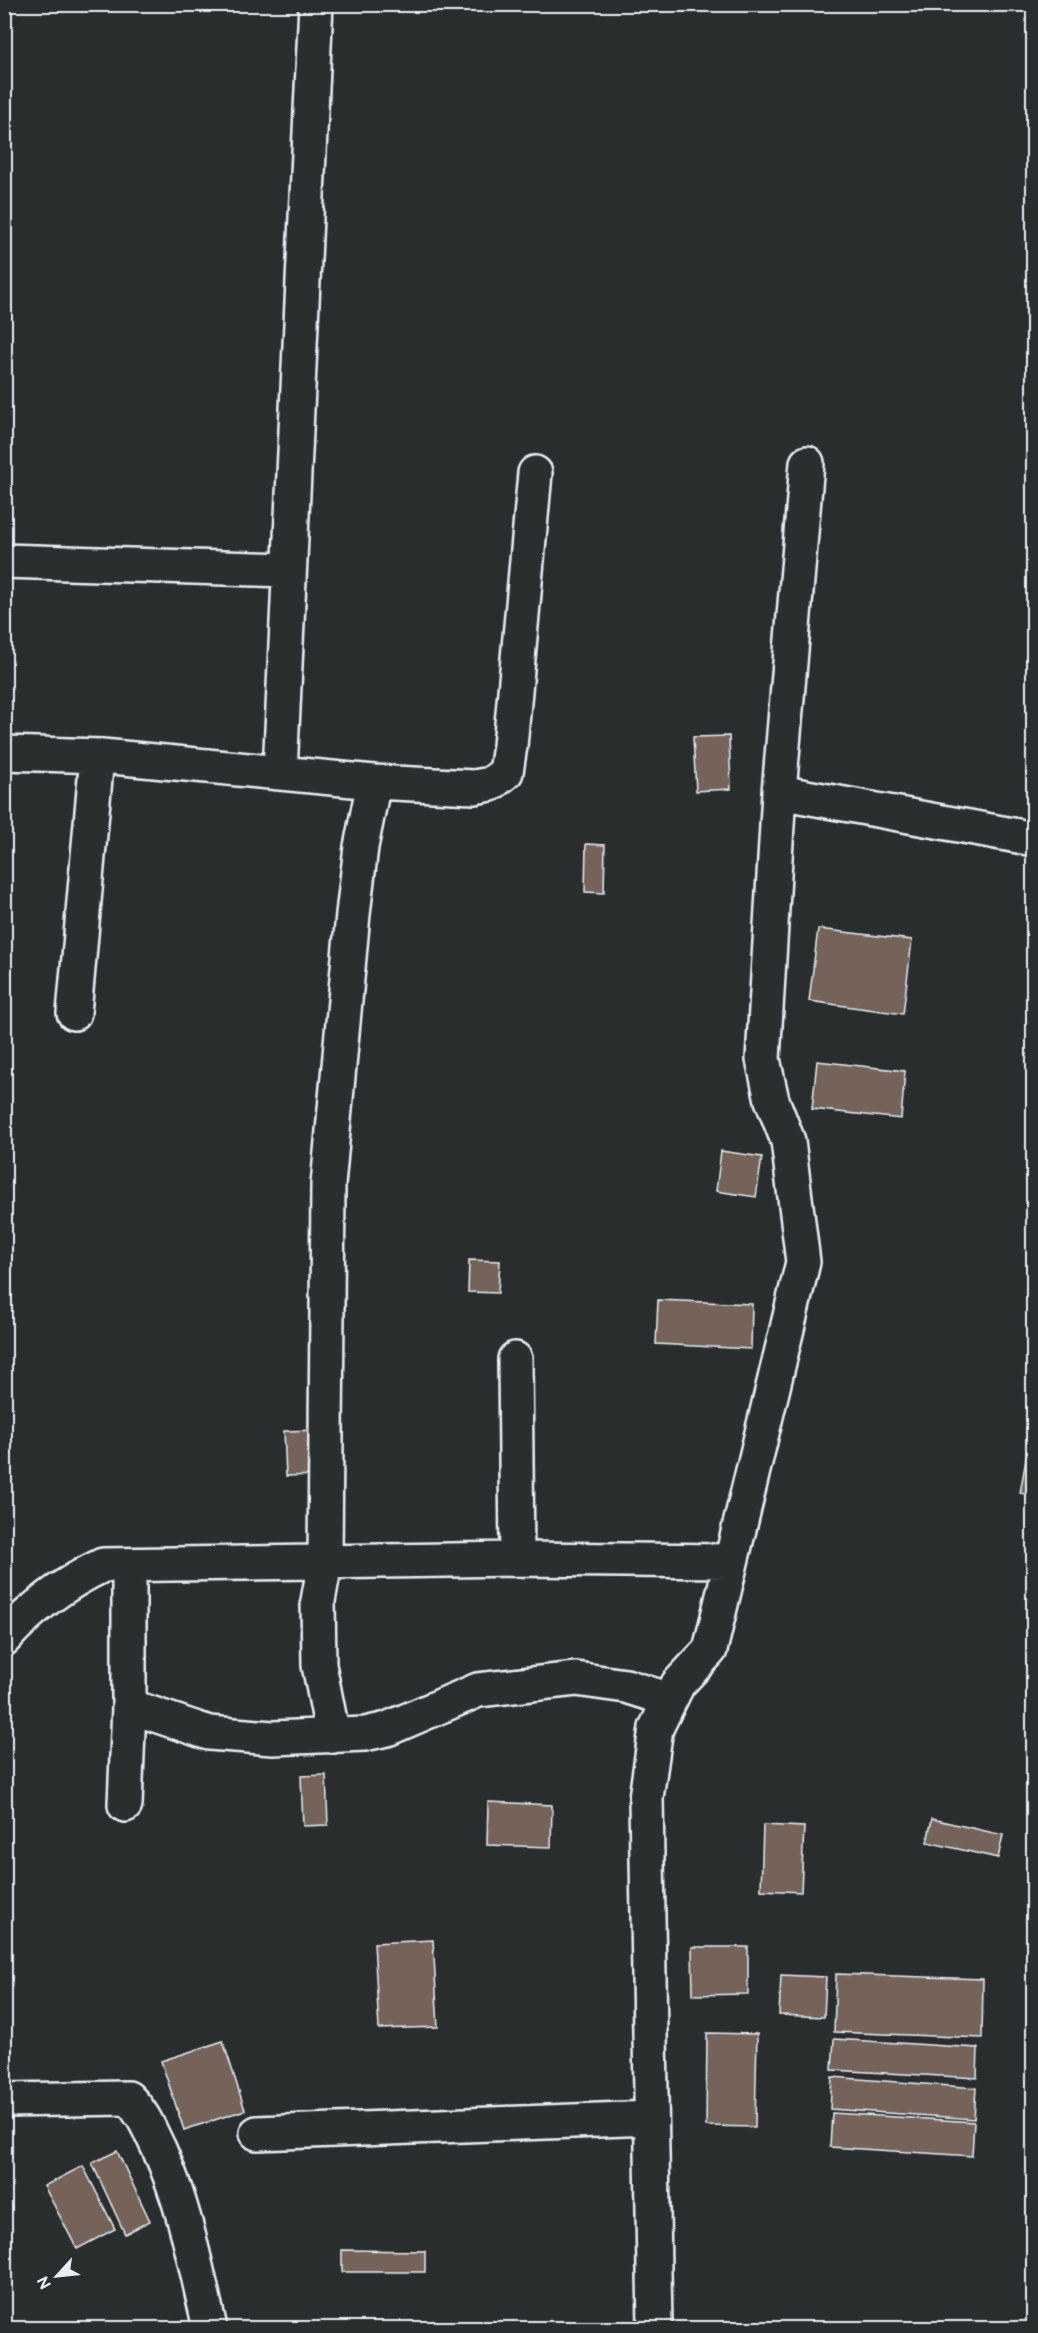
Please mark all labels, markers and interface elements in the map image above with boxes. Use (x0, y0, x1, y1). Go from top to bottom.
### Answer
north arrow (27, 2246, 87, 2306)
text: N (34, 2272, 56, 2292)

